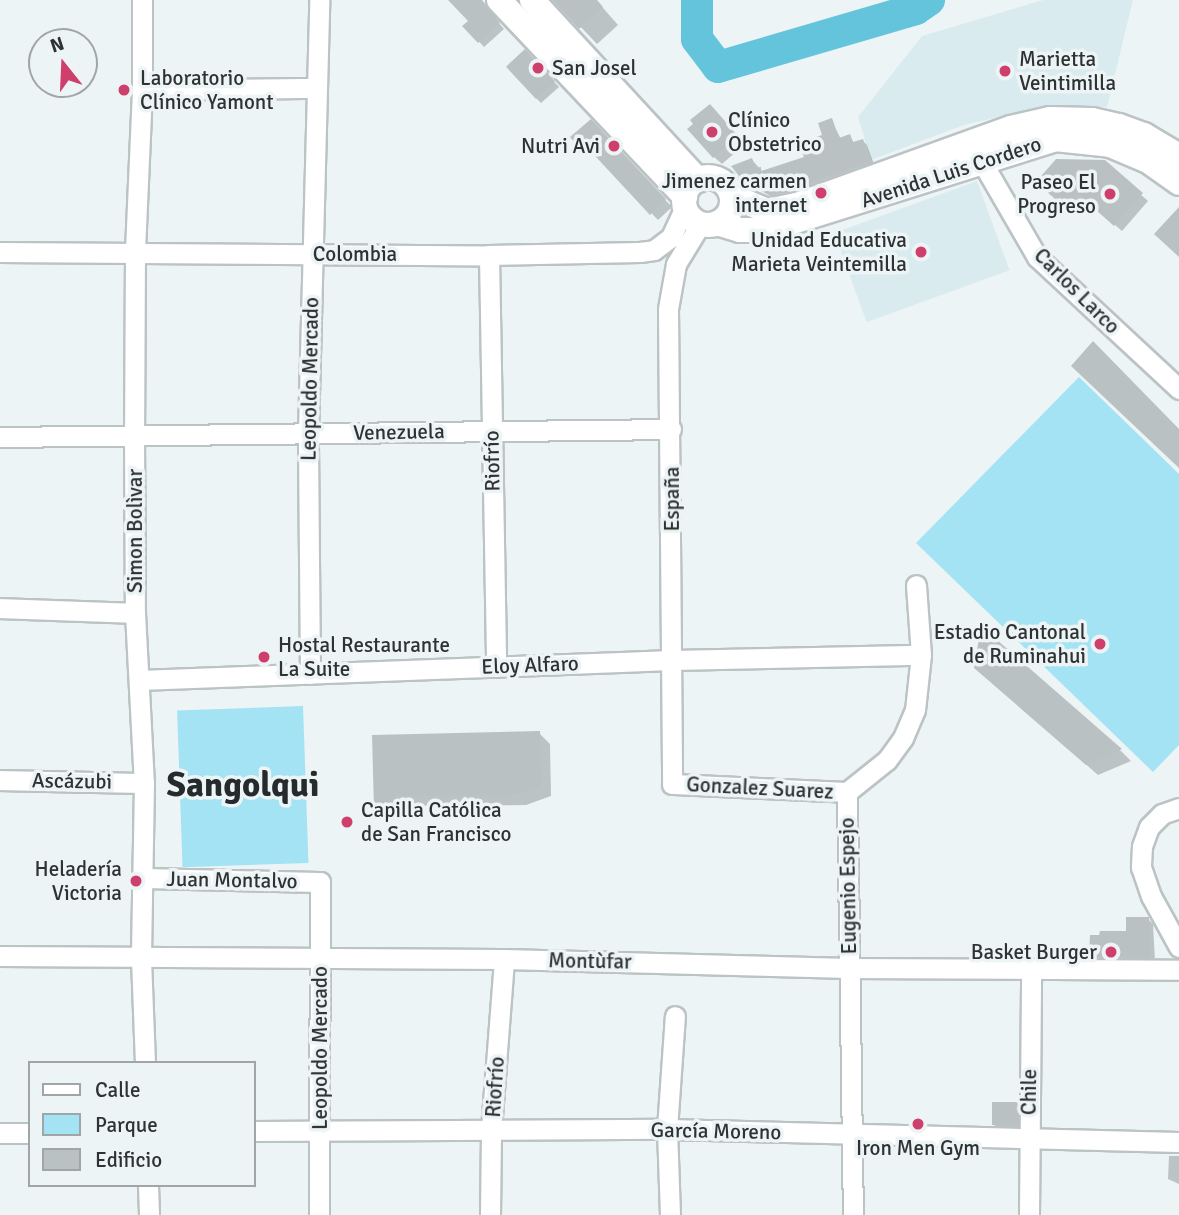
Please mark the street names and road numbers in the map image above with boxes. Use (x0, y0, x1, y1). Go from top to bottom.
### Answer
street label: Avenida Luis Cordero (858, 131, 1044, 213)
street label: Colombia (313, 241, 397, 267)
street label: Carlos Larco (1029, 243, 1125, 339)
street label: Leopoldo Mercado (296, 297, 324, 461)
street label: Venezuela (353, 419, 445, 445)
street label: Riofrío (479, 430, 505, 492)
street label: España (659, 467, 685, 531)
street label: Simon Bolìvar (122, 469, 148, 593)
street label: Eloy Alfaro (481, 651, 579, 679)
street label: Ascázubi (32, 768, 112, 794)
street label: Gonzalez Suarez (686, 772, 834, 804)
street label: Eugenio Espejo (834, 817, 862, 955)
street label: Juan Montalvo (166, 866, 298, 894)
street label: Montùfar (548, 948, 632, 974)
street label: Leopoldo Mercado (307, 966, 333, 1130)
street label: Riofrío (480, 1056, 510, 1118)
street label: Chile (1016, 1069, 1042, 1115)
street label: García Moreno (650, 1117, 782, 1145)

